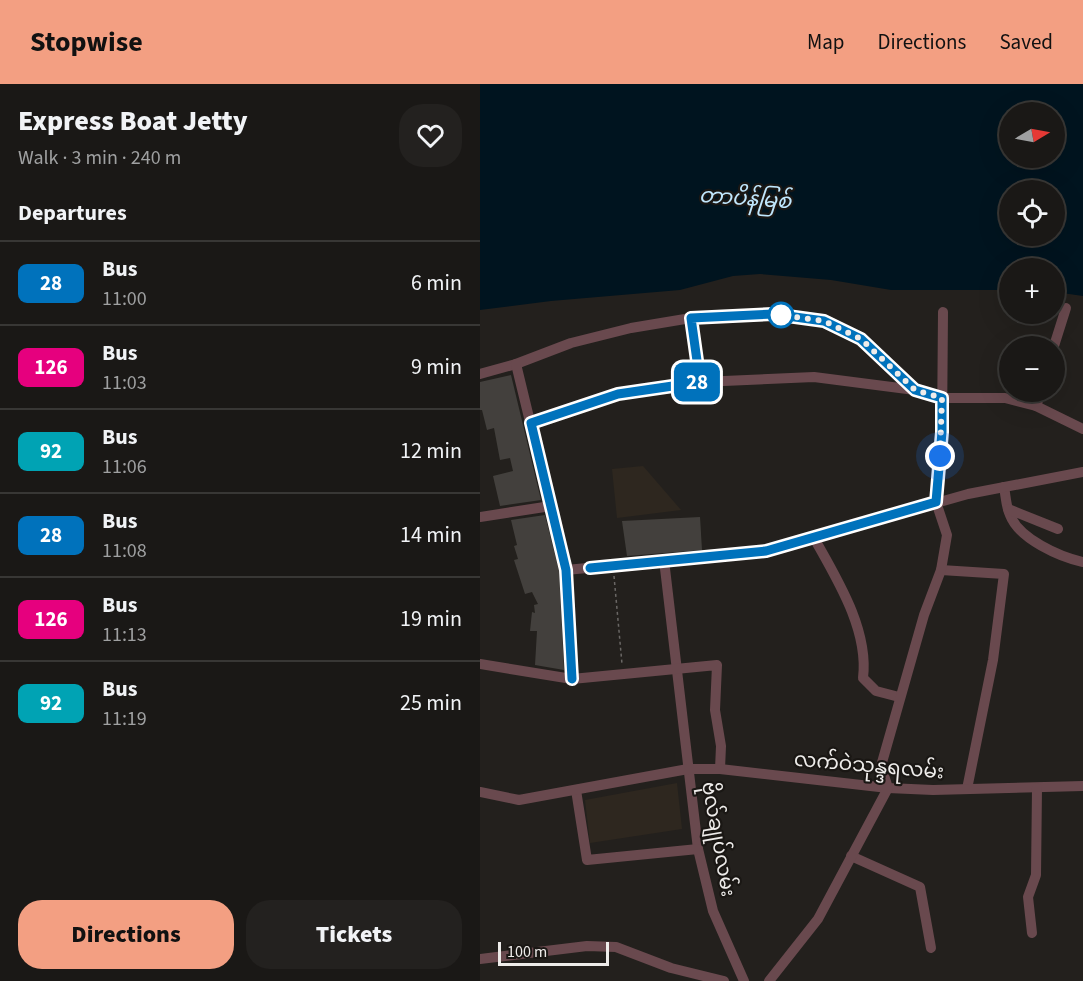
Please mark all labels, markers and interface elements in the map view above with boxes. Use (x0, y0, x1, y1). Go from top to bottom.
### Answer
text: Stopwise (30, 22, 143, 62)
text: Map (807, 27, 845, 57)
text: Directions (878, 27, 966, 57)
text: Saved (999, 27, 1053, 57)
text: Express Boat Jetty (18, 101, 248, 141)
north arrow (999, 102, 1065, 168)
map controls (999, 102, 1065, 402)
button: heart (399, 104, 462, 167)
text: Walk · 3 min · 240 m (18, 144, 181, 172)
water label: တာပိန်မြစ် (698, 180, 794, 218)
button: locate (999, 180, 1065, 246)
text: Departures (18, 197, 127, 229)
text: Bus (102, 253, 138, 285)
button: + (999, 258, 1065, 324)
text: 6 min (411, 267, 462, 299)
text: 28 (40, 268, 62, 298)
text: 11:00 (102, 285, 147, 313)
unlabelled marker (768, 302, 794, 328)
button: − (999, 336, 1065, 402)
text: Bus (102, 337, 138, 369)
text: 9 min (411, 351, 462, 383)
text: 126 (34, 352, 68, 382)
line badge: 28 (670, 362, 724, 402)
text: 28 (686, 367, 708, 397)
text: 11:03 (102, 369, 147, 397)
text: Bus (102, 421, 138, 453)
text: 12 min (400, 435, 462, 467)
text: 92 (40, 436, 62, 466)
your location (925, 441, 955, 471)
text: 11:06 (102, 453, 147, 481)
text: Bus (102, 505, 138, 537)
text: 14 min (400, 519, 462, 551)
text: 28 (40, 520, 62, 550)
text: 11:08 (102, 537, 147, 565)
text: Bus (102, 589, 138, 621)
text: 19 min (400, 603, 462, 635)
text: 126 (34, 604, 68, 634)
text: 11:13 (102, 621, 147, 649)
text: Bus (102, 673, 138, 705)
text: 25 min (400, 687, 462, 719)
text: 92 (40, 688, 62, 718)
text: 11:19 (102, 705, 147, 733)
street label: လက်ဝဲသုန္ဒရလမ်း (793, 745, 945, 788)
street label: ဗိုလ်ချုပ်လမ်း (692, 779, 743, 899)
button: Directions (18, 900, 234, 969)
button: Tickets (246, 900, 462, 969)
scale bar (498, 939, 609, 966)
text: 100 m (507, 941, 547, 963)

